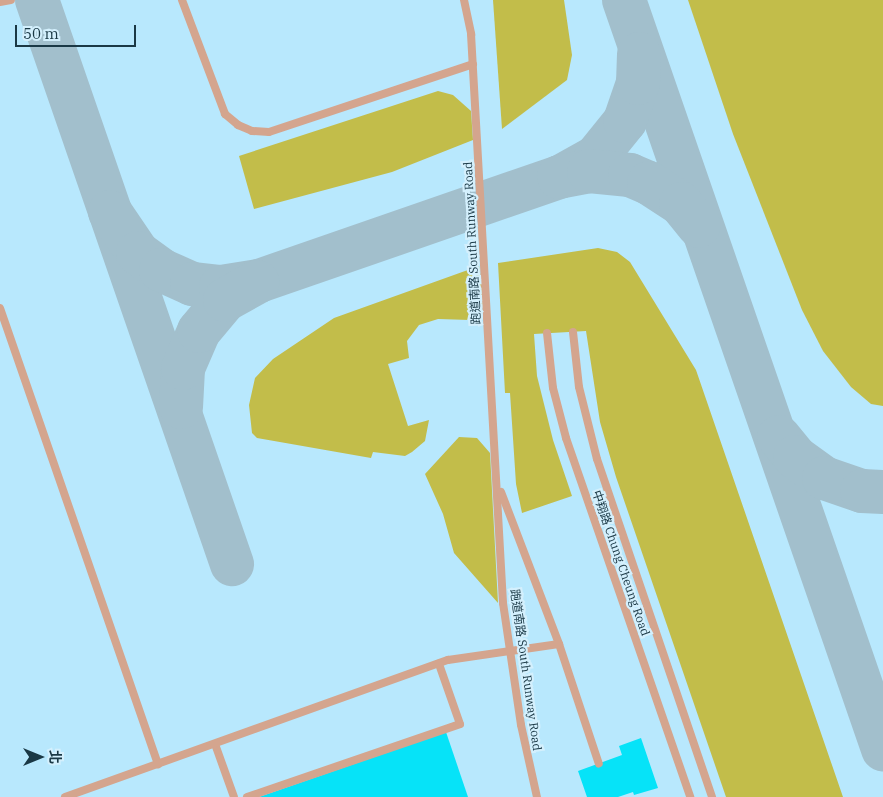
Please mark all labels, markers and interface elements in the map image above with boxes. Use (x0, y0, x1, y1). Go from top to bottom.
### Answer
scale bar (18, 15, 139, 47)
text: 50 m (23, 24, 59, 43)
street label: 跑道南路 South Runway Road (461, 161, 483, 325)
street label: 中翔路 Chung Cheung Road (589, 488, 653, 638)
street label: 跑道南路 South Runway Road (508, 588, 544, 752)
north arrow (15, 732, 65, 782)
text: 北 (46, 750, 64, 764)

